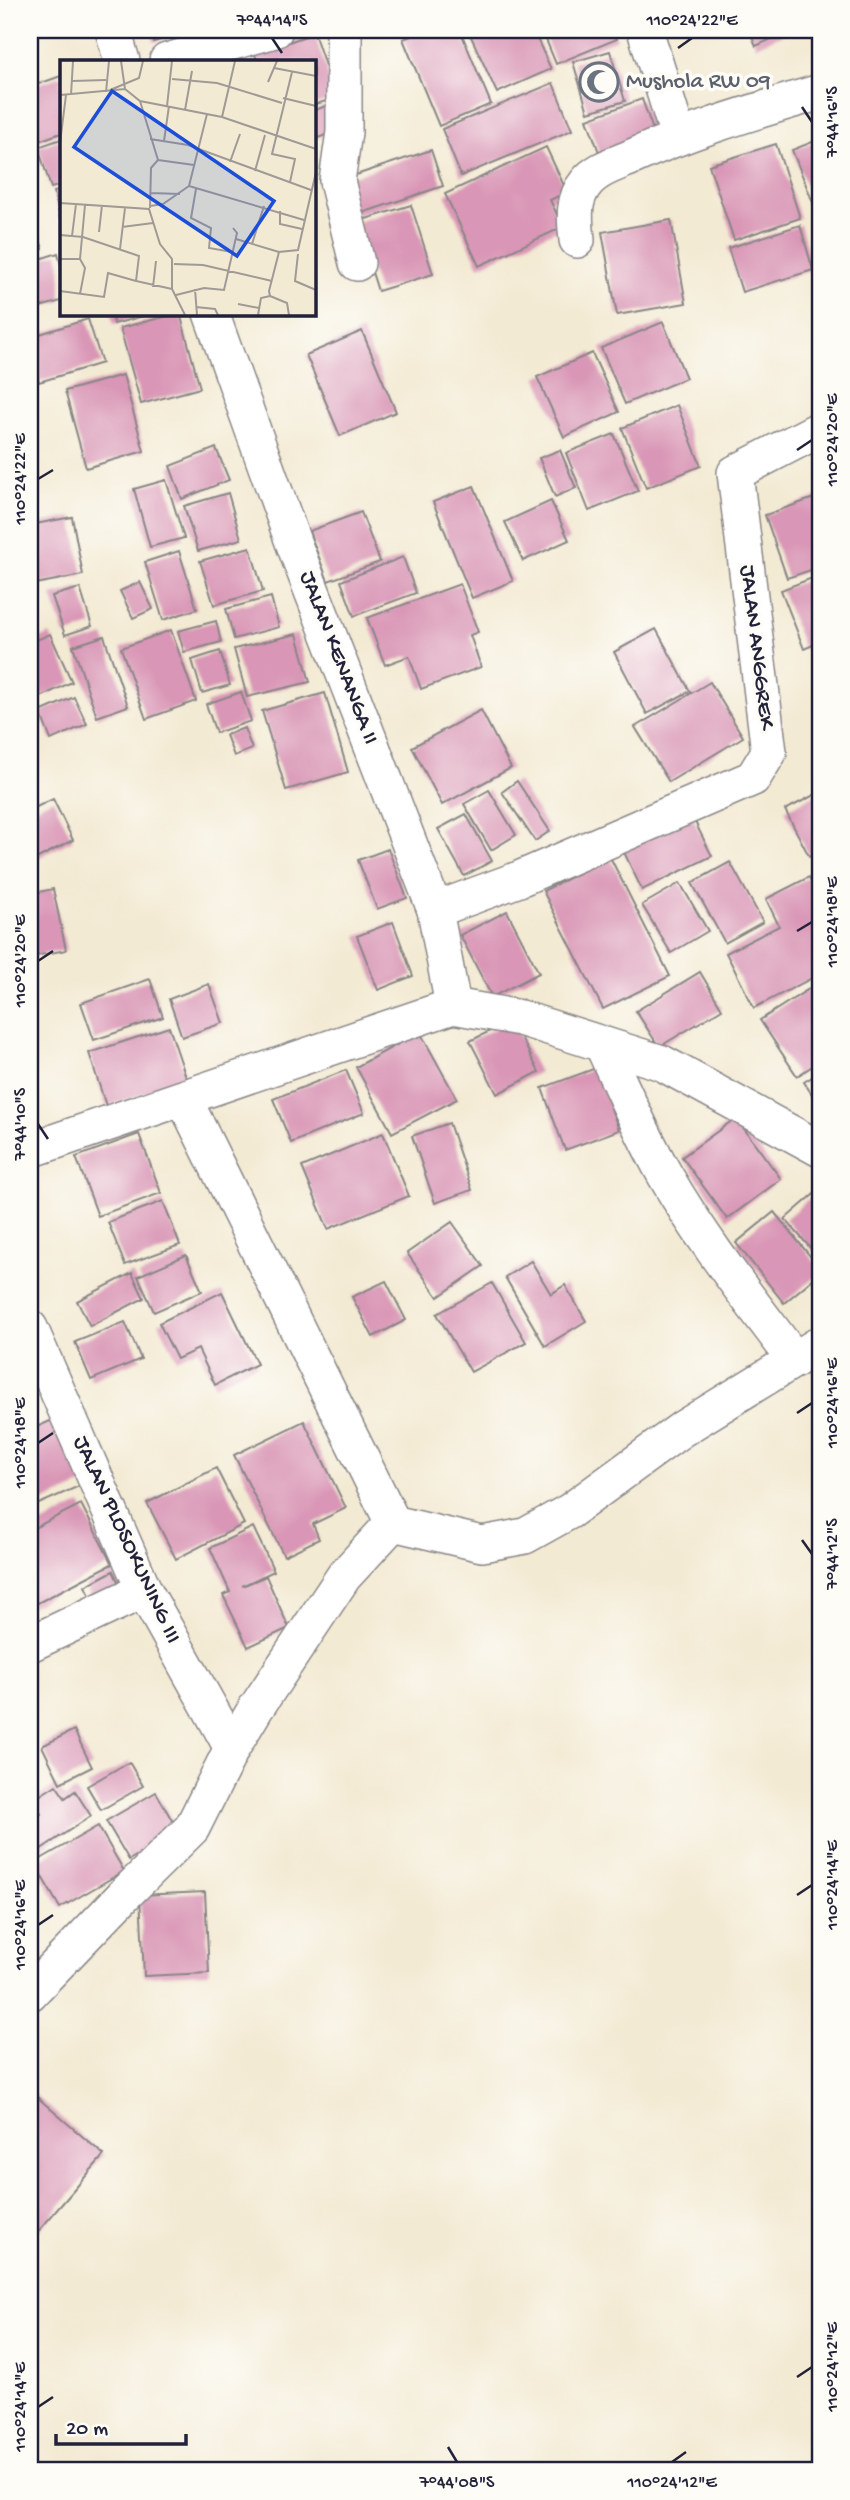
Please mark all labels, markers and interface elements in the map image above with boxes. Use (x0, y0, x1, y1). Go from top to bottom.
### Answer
text: 7°44'14"S (236, 11, 308, 32)
text: 110°24'22"E (645, 11, 738, 32)
inset map (60, 60, 315, 315)
mosque icon: Mushola RW 09 (578, 61, 620, 103)
place label: Mushola RW 09 (626, 69, 771, 96)
text: 7°44'16"S (823, 86, 844, 159)
text: 110°24'20"E (823, 393, 844, 487)
text: 110°24'22"E (11, 433, 32, 526)
street label: JALAN ANGGREK (733, 564, 780, 733)
street label: JALAN KENANGA II (293, 568, 383, 748)
text: 110°24'18"E (823, 876, 844, 968)
text: 110°24'20"E (11, 914, 32, 1008)
text: 7°44'10"S (11, 1087, 32, 1161)
text: 110°24'16"E (823, 1357, 844, 1449)
text: 110°24'18"E (11, 1397, 32, 1489)
street label: JALAN PLOSOKUNING III (66, 1432, 186, 1648)
text: 7°44'12"S (823, 1518, 844, 1590)
text: 110°24'14"E (823, 1840, 844, 1931)
text: 110°24'16"E (11, 1879, 32, 1971)
text: 110°24'12"E (823, 2321, 844, 2413)
text: 110°24'14"E (11, 2362, 32, 2453)
scale bar (56, 2402, 186, 2446)
text: 20 m (66, 2418, 108, 2443)
text: 7°44'08"S (419, 2473, 495, 2494)
text: 110°24'12"E (626, 2473, 718, 2494)

